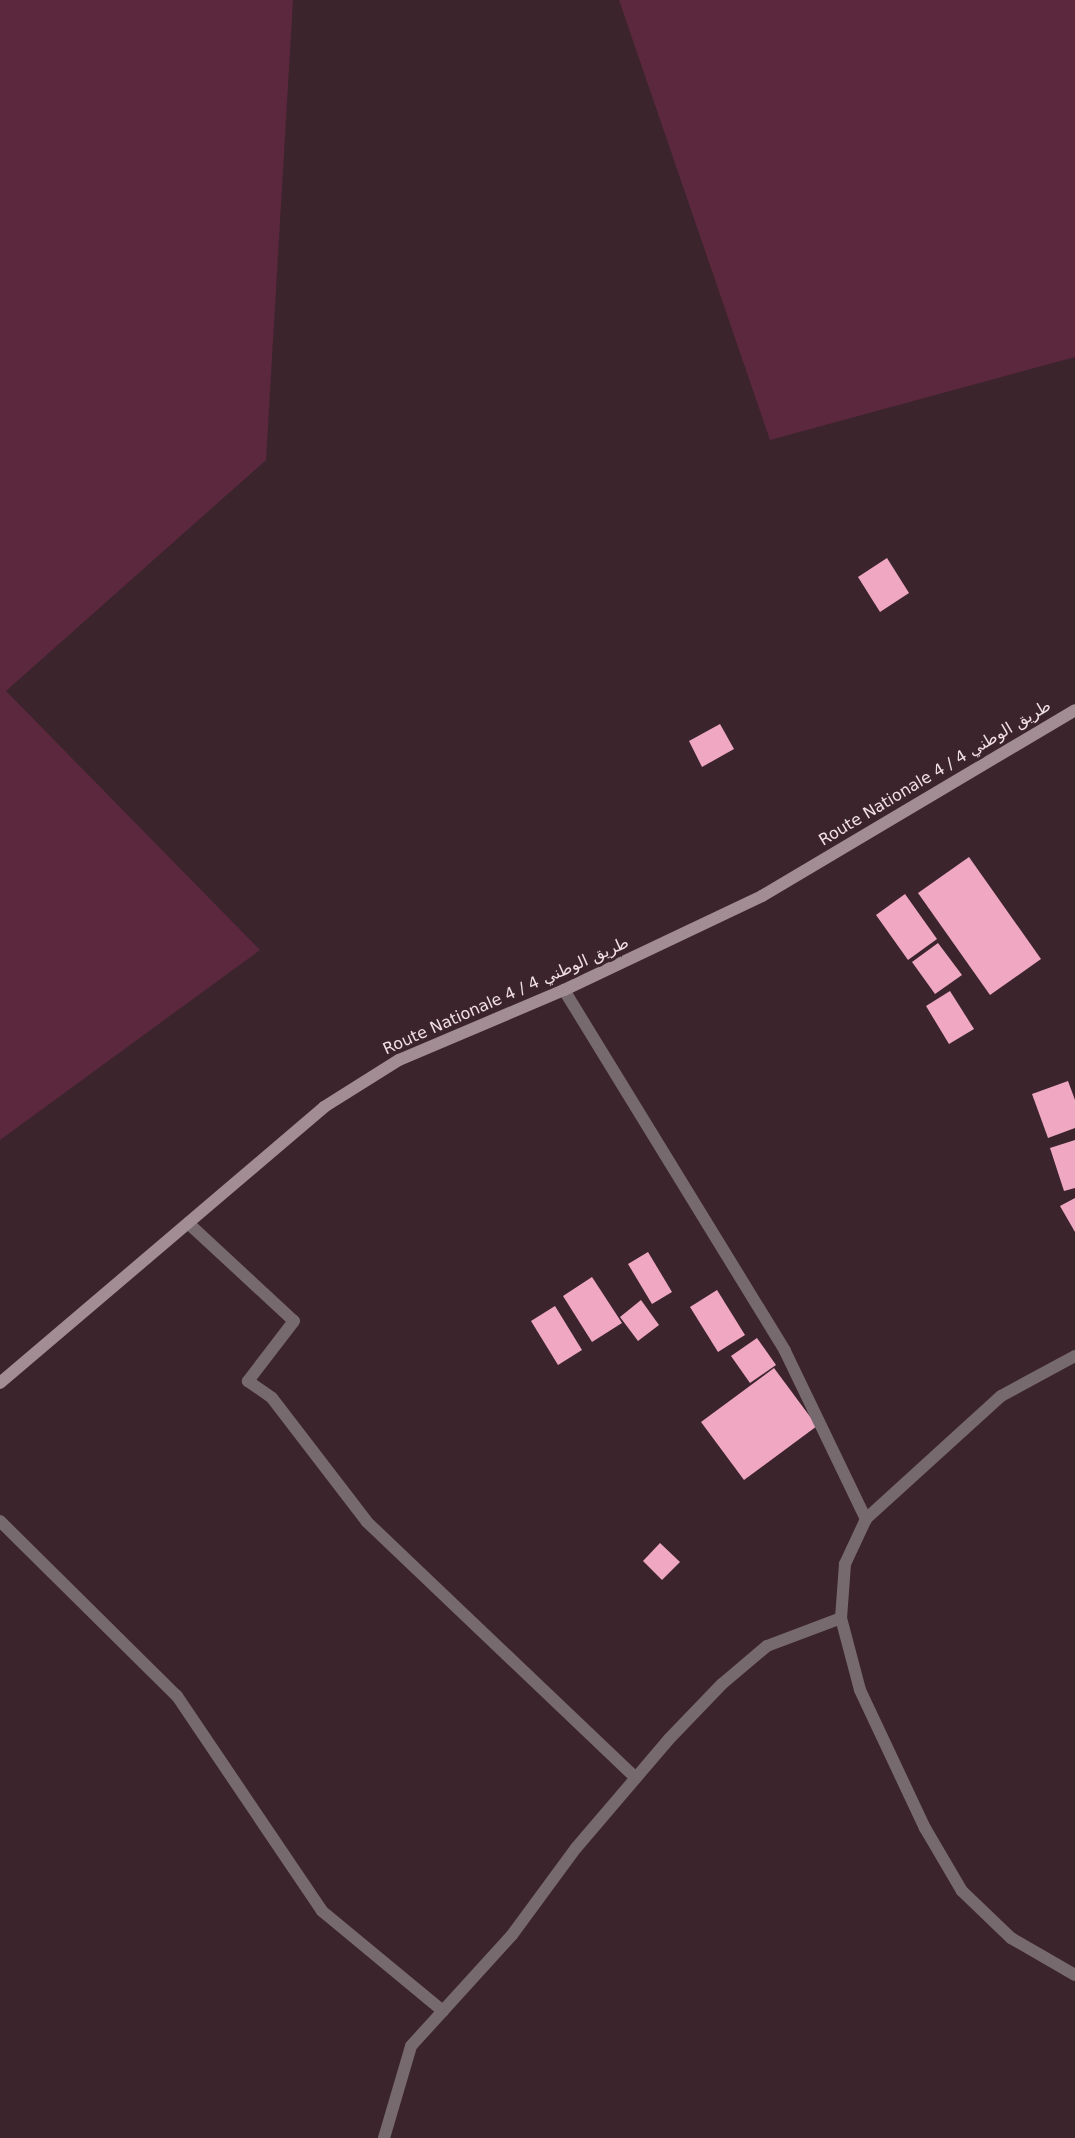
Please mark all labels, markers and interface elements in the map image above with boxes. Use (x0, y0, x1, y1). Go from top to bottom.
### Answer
street label: Route Nationale 4 / طريق الوطني 4 (816, 696, 1054, 850)
street label: Route Nationale 4 / طريق الوطني 4 (380, 933, 632, 1059)

